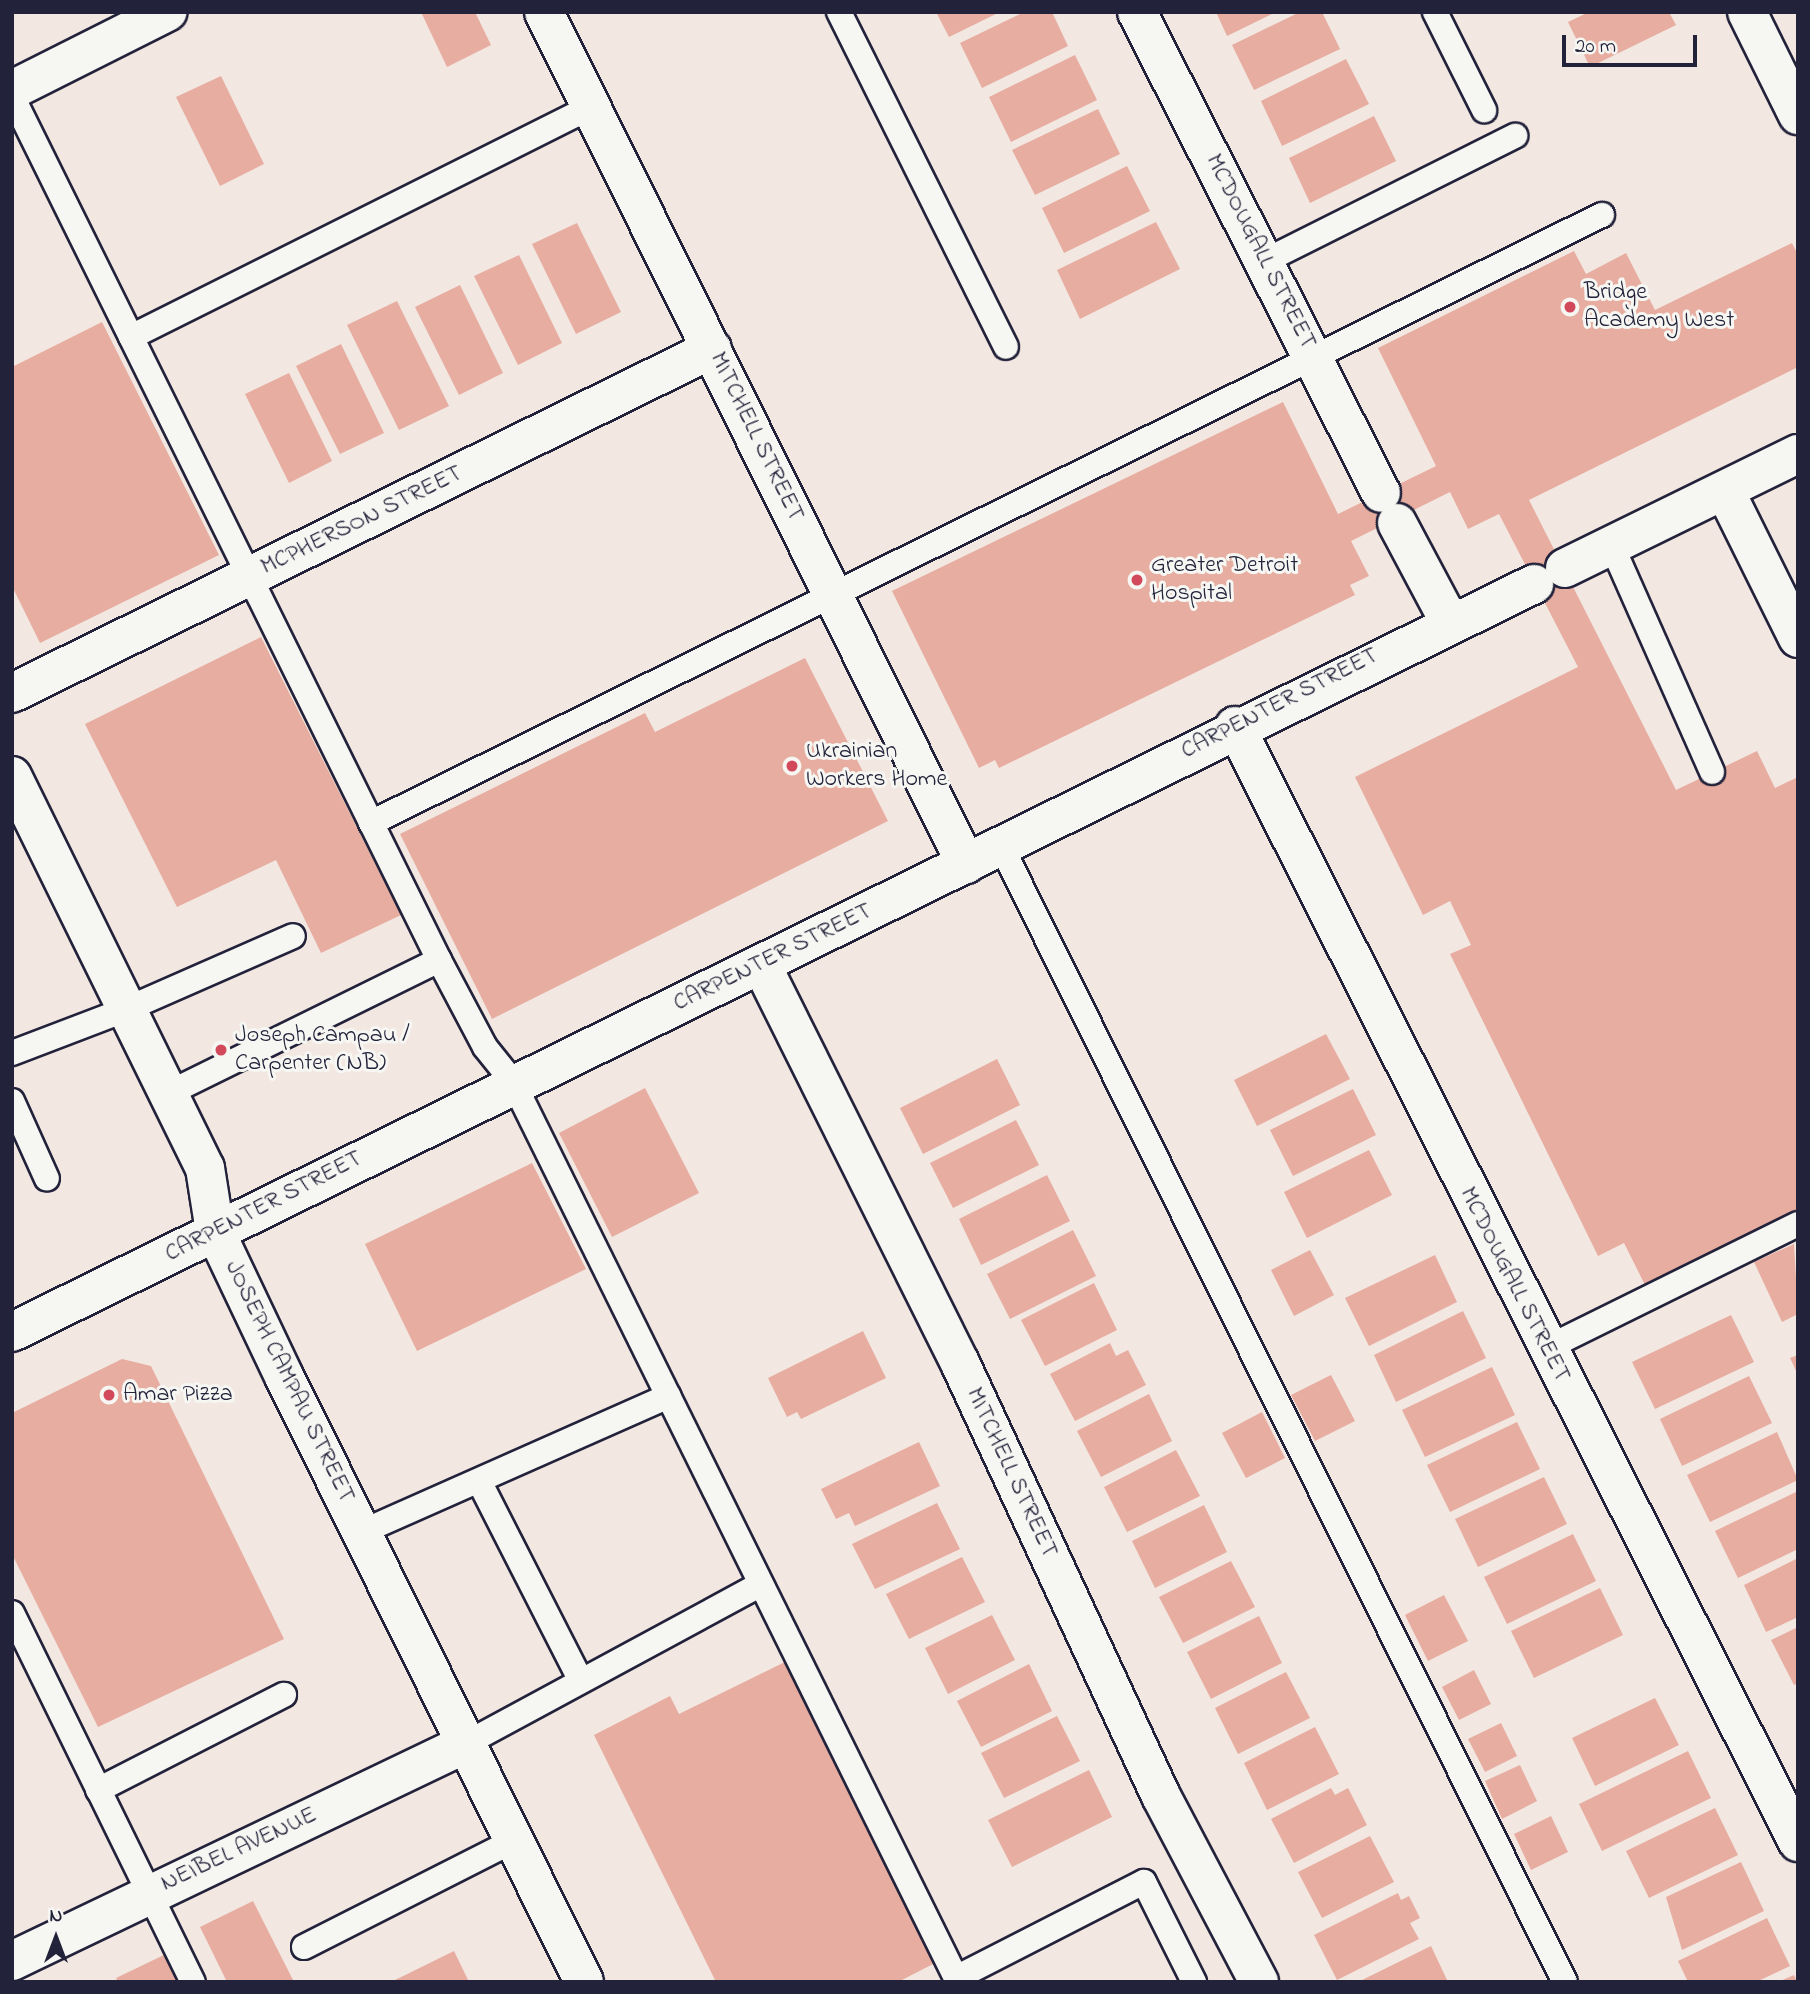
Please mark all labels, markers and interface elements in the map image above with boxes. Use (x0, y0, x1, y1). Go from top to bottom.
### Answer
scale bar (1565, 21, 1700, 65)
text: 20 m (1575, 32, 1616, 62)
street label: MCDOUGALL STREET (1198, 150, 1322, 354)
place label: Bridge Academy West (1584, 279, 1734, 335)
marker: Bridge Academy West (1562, 299, 1578, 315)
street label: MITCHELL STREET (703, 348, 809, 526)
street label: MCPHERSON STREET (257, 460, 467, 582)
place label: Greater Detroit Hospital (1151, 552, 1298, 608)
marker: Greater Detroit Hospital (1129, 572, 1145, 588)
street label: CARPENTER STREET (1177, 642, 1383, 766)
place label: Ukrainian Workers Home (806, 738, 947, 794)
marker: Ukrainian Workers Home (784, 758, 800, 774)
street label: CARPENTER STREET (669, 897, 877, 1019)
place label: Joseph Campau / Carpenter (NB) (235, 1022, 410, 1078)
marker: Joseph Campau / Carpenter (NB) (213, 1042, 229, 1058)
street label: CARPENTER STREET (161, 1145, 367, 1269)
street label: MCDOUGALL STREET (1452, 1183, 1576, 1387)
street label: JOSEPH CAMPAU STREET (218, 1256, 360, 1508)
place label: Amar Pizza (123, 1381, 233, 1409)
street label: MITCHELL STREET (959, 1383, 1063, 1563)
marker: Amar Pizza (101, 1387, 117, 1403)
street label: NEIBEL AVENUE (157, 1801, 321, 1899)
north arrow (21, 1903, 91, 1973)
text: N (50, 1903, 62, 1930)

